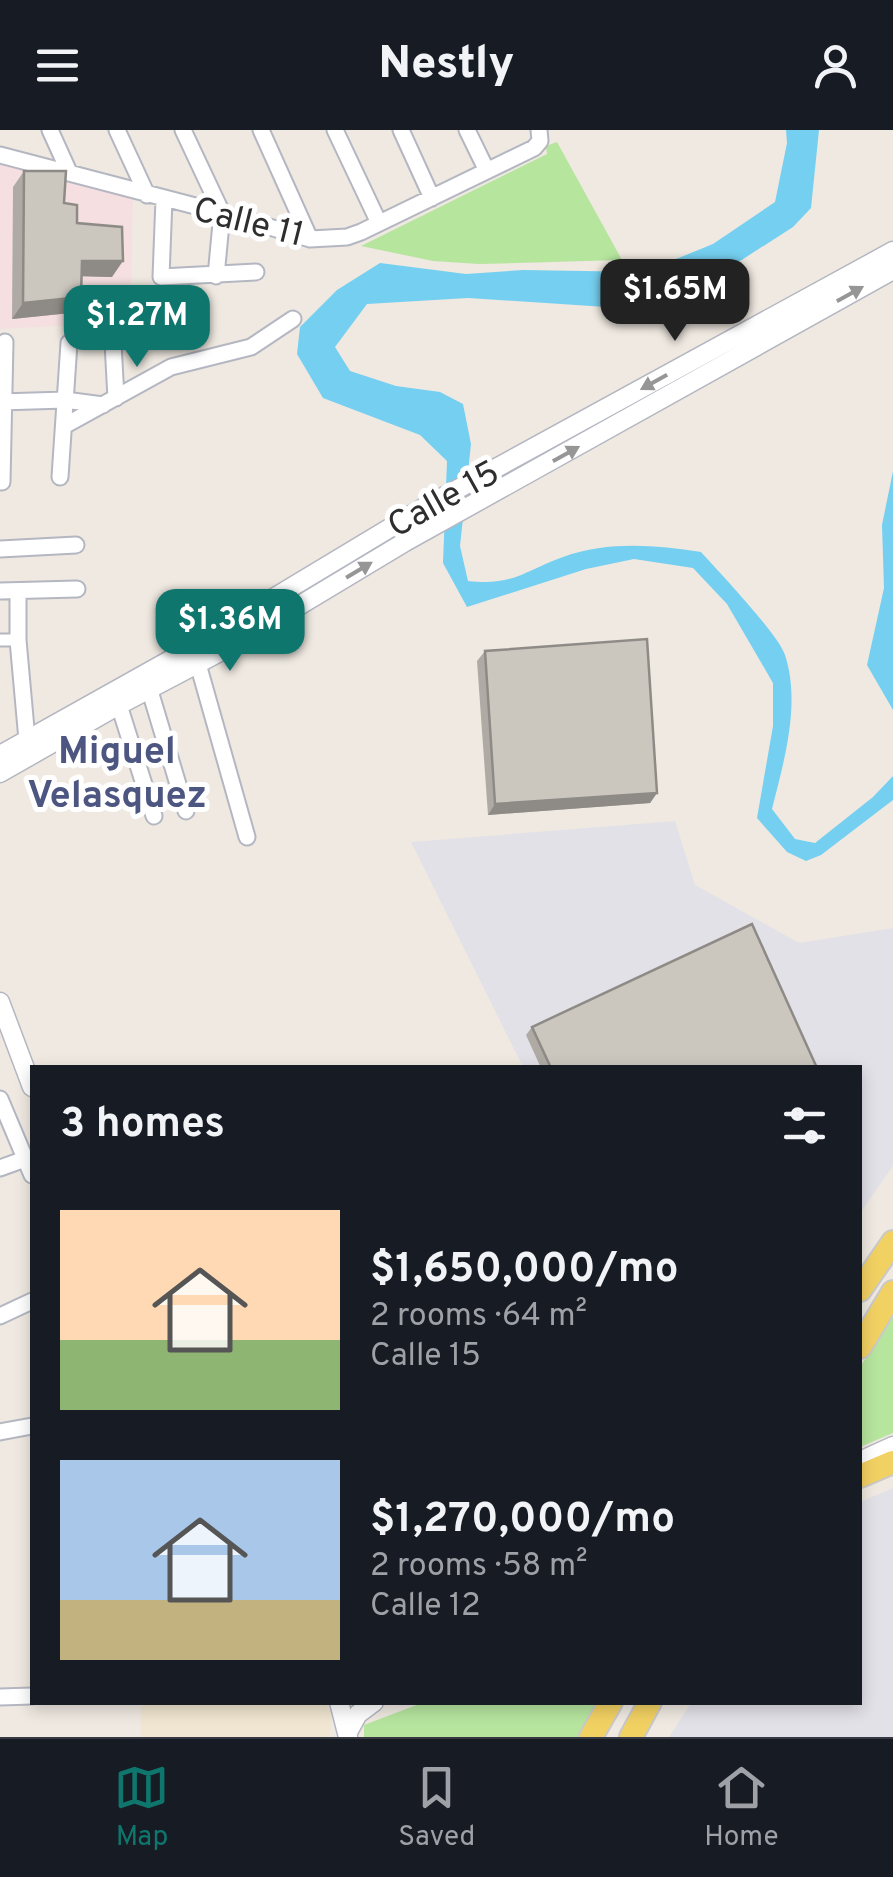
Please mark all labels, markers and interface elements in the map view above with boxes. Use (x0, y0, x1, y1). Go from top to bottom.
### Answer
text: Nestly (379, 37, 514, 94)
icon: menu (30, 38, 85, 93)
icon: person (808, 38, 863, 93)
street label: Calle 11 (188, 189, 308, 259)
pin: $1.65M (594, 259, 756, 344)
text: $1.65M (622, 271, 728, 311)
pin: $1.27M (56, 285, 218, 370)
one-way arrow (835, 286, 864, 303)
text: $1.27M (86, 297, 188, 337)
one-way arrow (640, 373, 668, 391)
one-way arrow (552, 445, 581, 462)
street label: Calle 15 (381, 452, 508, 549)
one-way arrow (345, 562, 373, 579)
pin: $1.36M (149, 589, 311, 674)
text: $1.36M (178, 601, 282, 641)
district label: Miguel Velasquez (27, 729, 207, 822)
icon: filters (777, 1098, 832, 1153)
text: 3 homes (60, 1099, 225, 1152)
text: $1,650,000/mo (370, 1244, 678, 1297)
icon: home (140, 1250, 260, 1370)
text: 2 rooms · 64 m² (370, 1297, 587, 1337)
text: Calle 15 (370, 1337, 481, 1377)
text: $1,270,000/mo (370, 1494, 675, 1547)
icon: home (140, 1500, 260, 1620)
text: 2 rooms · 58 m² (370, 1547, 588, 1587)
text: Calle 12 (370, 1587, 481, 1627)
tab: Map (114, 1760, 169, 1856)
tab: Saved (398, 1760, 475, 1856)
tab: Home (704, 1760, 779, 1856)

